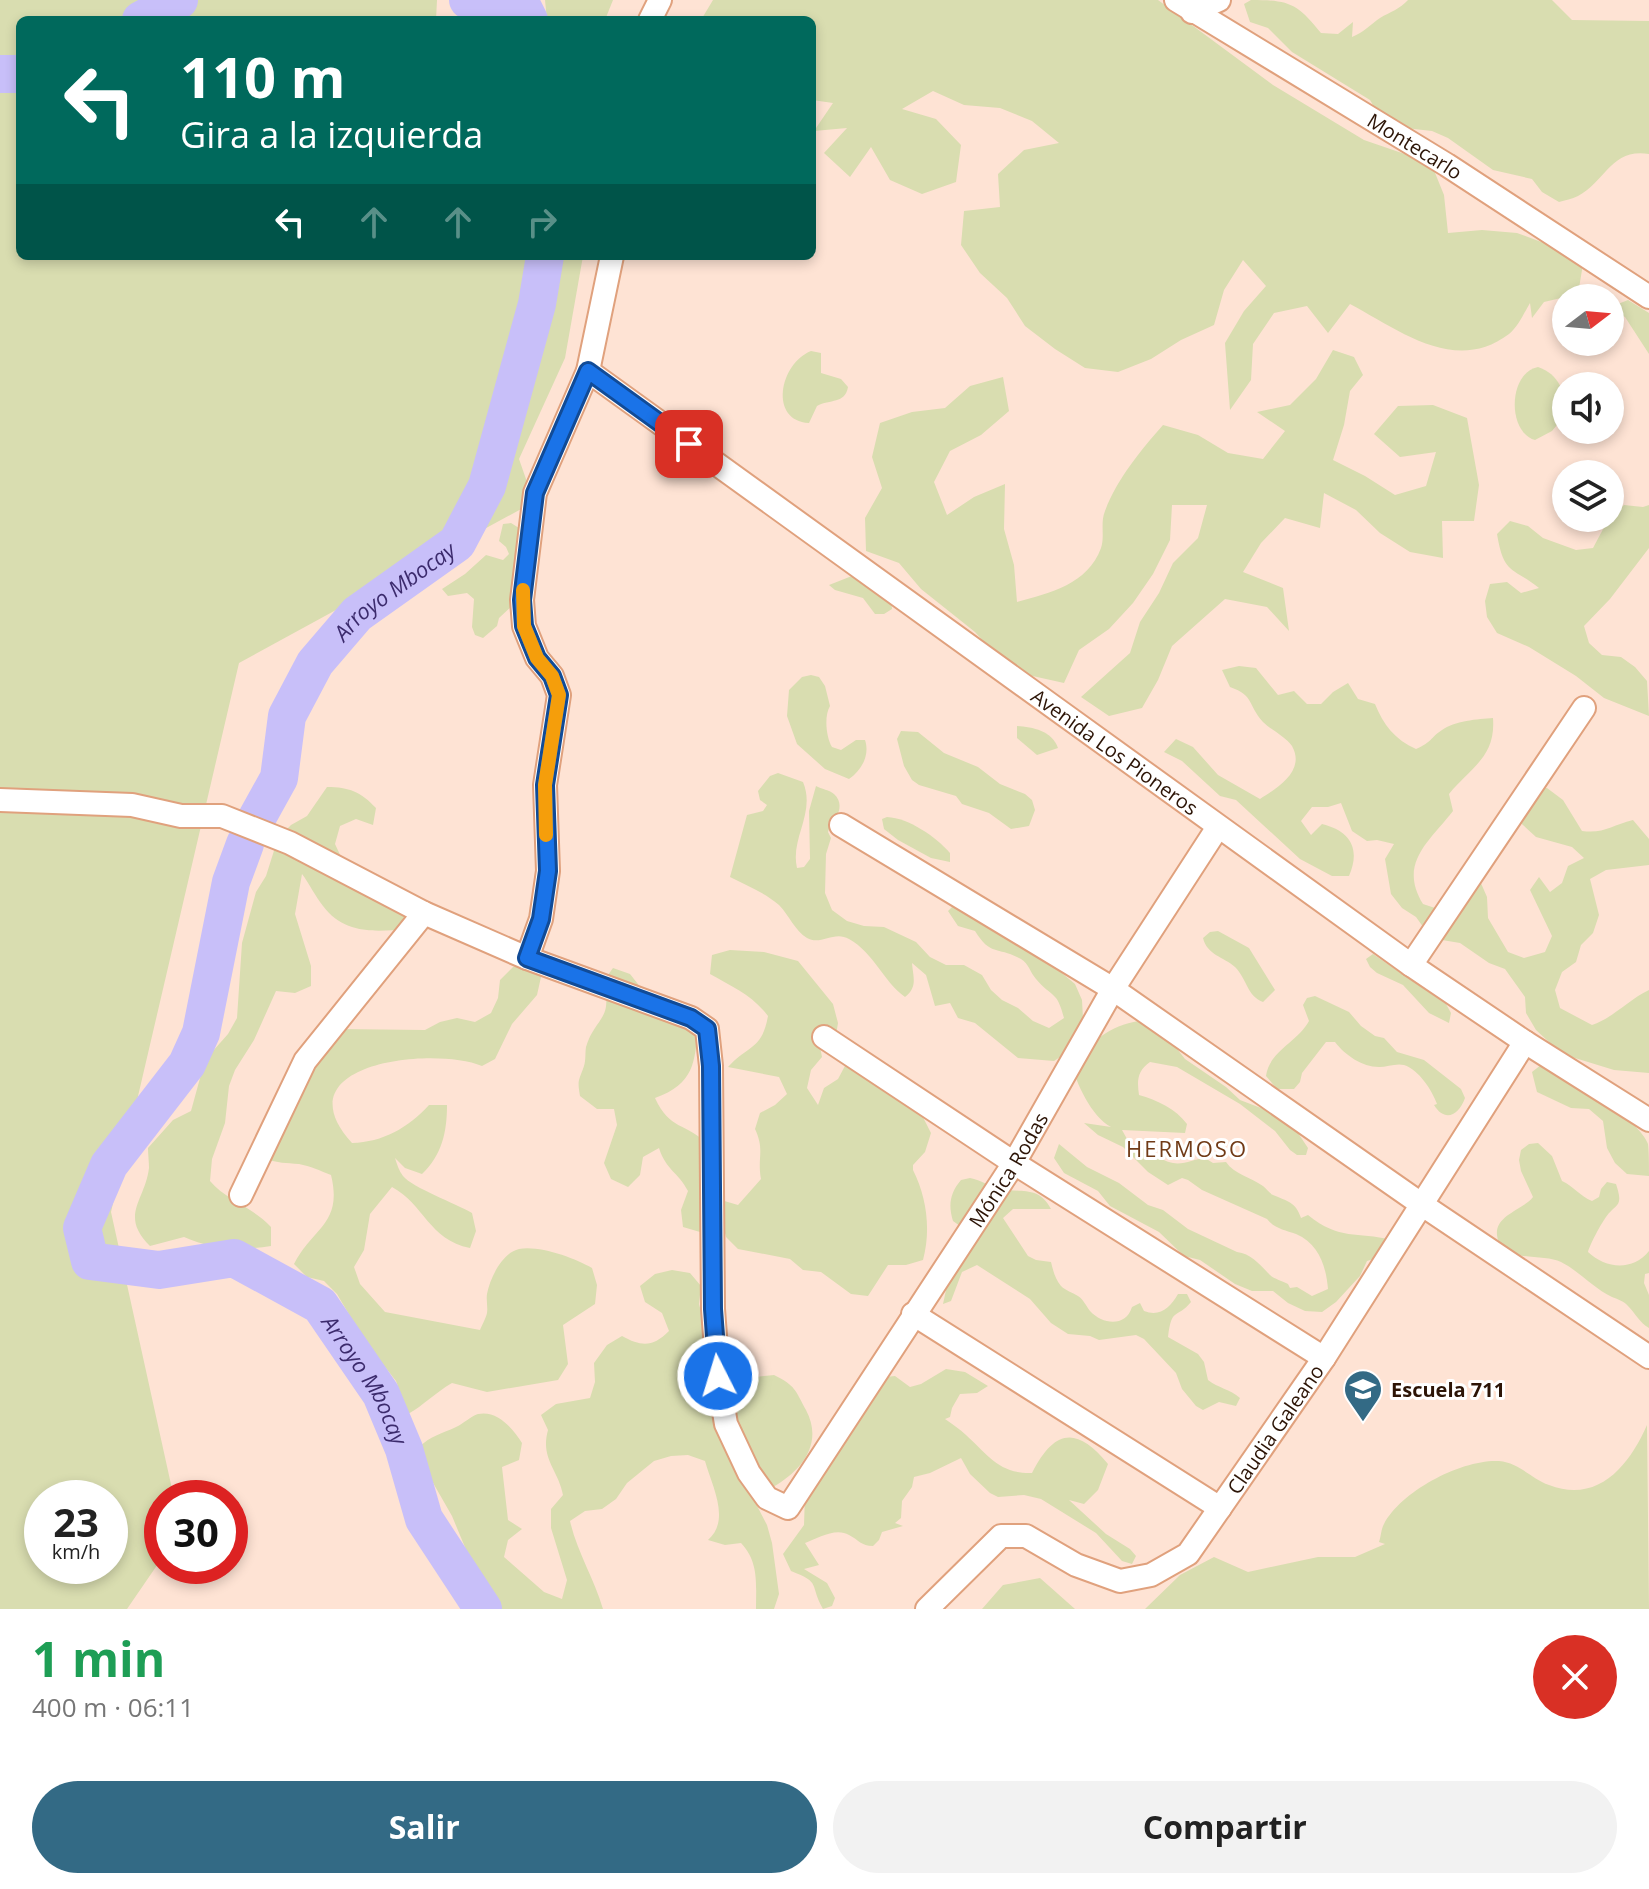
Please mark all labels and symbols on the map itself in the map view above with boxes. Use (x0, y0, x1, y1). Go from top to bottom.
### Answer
street label: Montecarlo (1363, 106, 1468, 185)
north arrow (1552, 284, 1624, 356)
pin (655, 410, 723, 478)
water label: Arroyo Mbocay (325, 533, 462, 648)
street label: Avenida Los Pioneros (1026, 682, 1204, 821)
street label: Mónica Rodas (962, 1107, 1054, 1232)
district label: HERMOSO (1126, 1133, 1248, 1163)
water label: Arroyo Mbocay (315, 1307, 416, 1451)
position arrow (676, 1334, 760, 1418)
street label: Claudia Galeano (1220, 1359, 1329, 1499)
school or university icon: Escuela 711 (1342, 1368, 1384, 1423)
place label: Escuela 711 (1391, 1376, 1505, 1403)
speed limit sign: 30 (144, 1480, 248, 1584)

